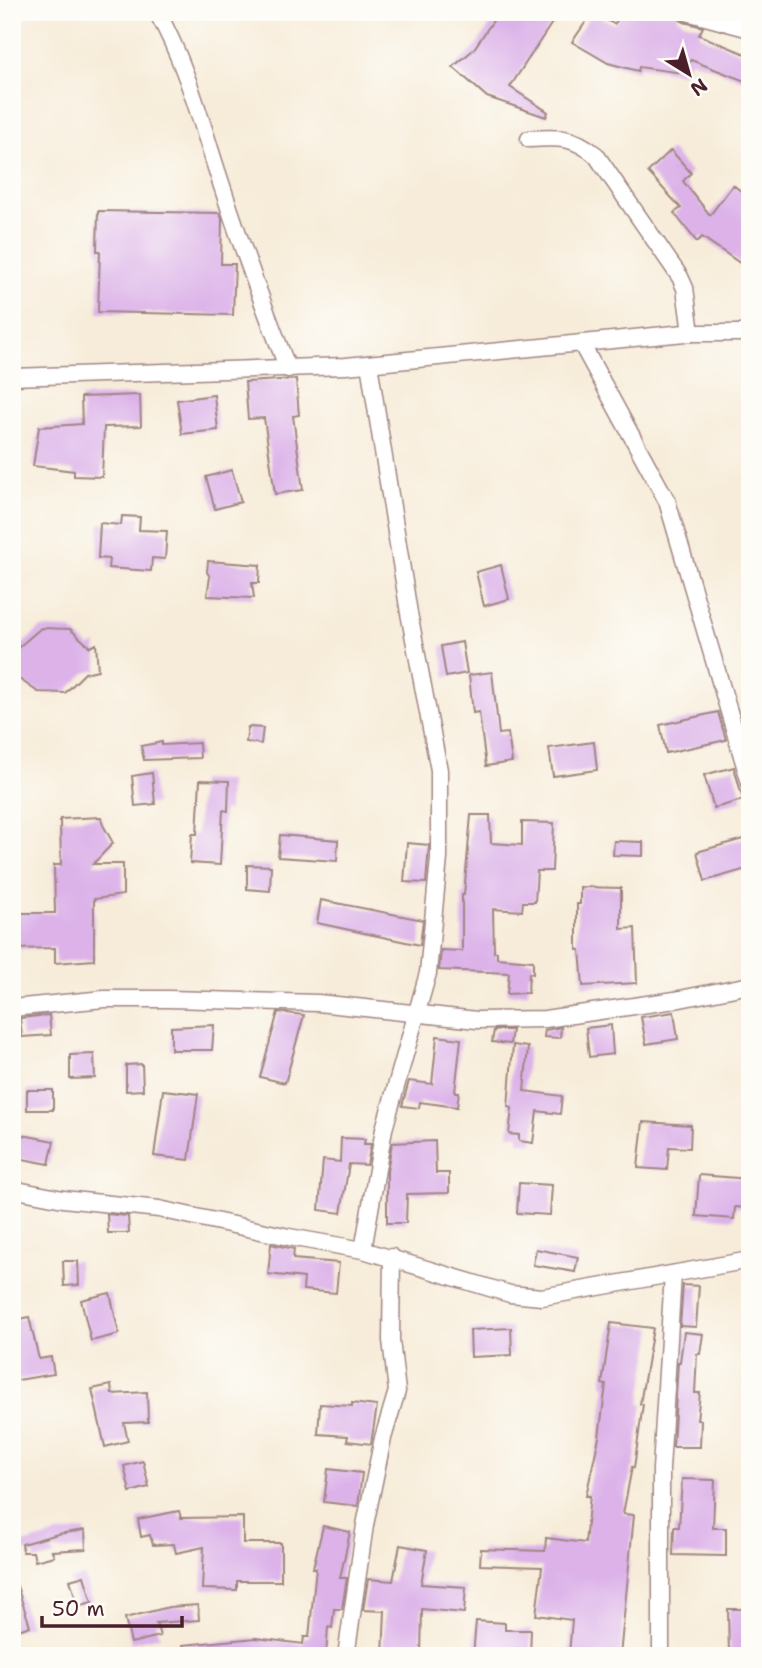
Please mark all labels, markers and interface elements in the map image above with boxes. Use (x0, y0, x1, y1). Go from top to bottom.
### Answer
north arrow (654, 38, 724, 108)
text: N (685, 73, 712, 102)
scale bar (42, 1584, 182, 1628)
text: 50 m (52, 1595, 105, 1623)

